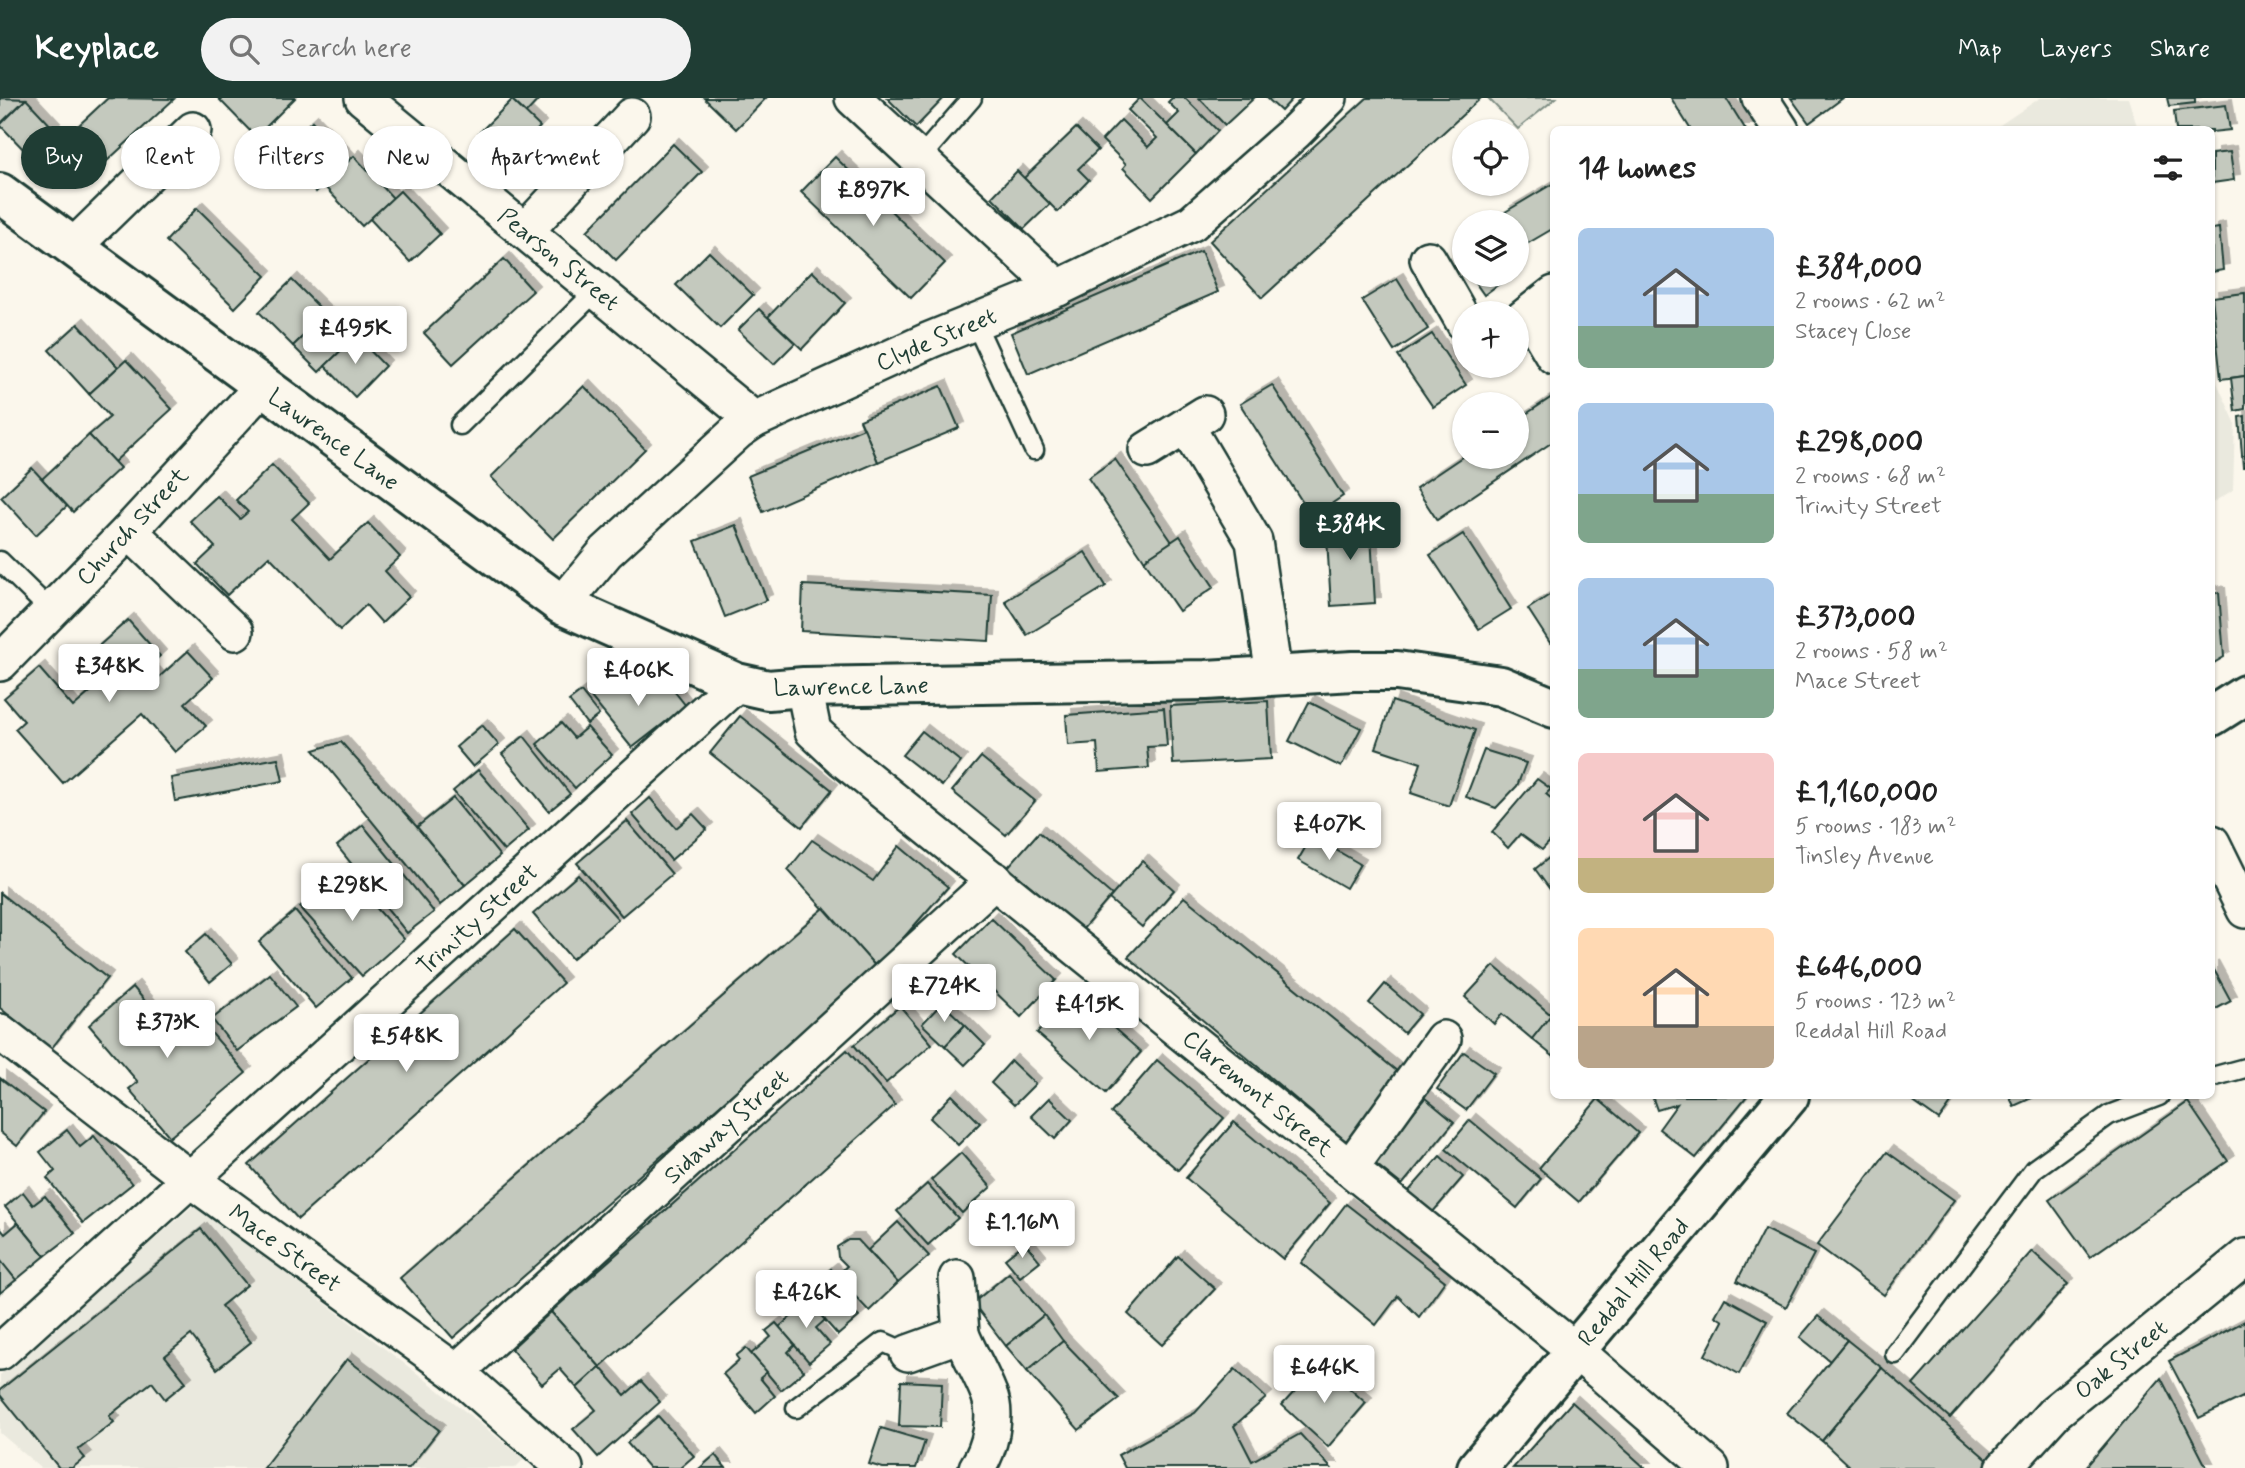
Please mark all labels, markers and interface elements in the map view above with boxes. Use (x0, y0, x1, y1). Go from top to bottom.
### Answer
search box (201, 18, 691, 81)
text: Keyplace (35, 27, 159, 71)
icon: search (225, 30, 263, 68)
text: Search here (281, 32, 412, 66)
text: Map (1958, 34, 2002, 65)
text: Layers (2040, 34, 2112, 65)
text: Share (2150, 34, 2210, 65)
map controls (1452, 119, 1529, 469)
button: locate (1452, 119, 1529, 196)
chip: Buy (21, 126, 107, 189)
chip: Rent (121, 126, 220, 189)
chip: Filters (234, 126, 349, 189)
chip: New (363, 126, 453, 189)
chip: Apartment (467, 126, 624, 189)
text: 14 homes (1578, 149, 1696, 188)
icon: filters (2149, 149, 2187, 187)
pin: £897K (824, 169, 922, 228)
text: £897K (837, 176, 909, 206)
street label: Pearson Street (491, 202, 625, 319)
button: layers (1452, 210, 1529, 287)
text: £384,000 (1795, 248, 1922, 287)
icon: home (1634, 256, 1718, 340)
text: 2 rooms · 62 m² (1795, 287, 1946, 317)
street label: Clyde Street (872, 301, 1002, 380)
button: + (1452, 301, 1529, 378)
pin: £495K (306, 306, 404, 366)
text: £495K (319, 314, 391, 344)
text: Stacey Close (1795, 317, 1912, 347)
street label: Lawrence Lane (261, 382, 405, 498)
button: − (1452, 392, 1529, 469)
text: £298,000 (1795, 423, 1923, 462)
icon: home (1634, 431, 1718, 515)
street label: Church Street (70, 461, 196, 593)
text: 2 rooms · 68 m² (1795, 462, 1946, 492)
text: Trinity Street (1795, 492, 1942, 522)
pin: £384K (1301, 503, 1399, 562)
text: £384K (1316, 510, 1384, 540)
text: £373,000 (1795, 598, 1915, 637)
icon: home (1634, 606, 1718, 690)
text: 2 rooms · 58 m² (1795, 637, 1948, 667)
pin: £348K (60, 644, 158, 704)
pin: £406K (589, 648, 687, 708)
text: £348K (74, 652, 144, 682)
text: £406K (603, 656, 673, 686)
text: Mace Street (1795, 667, 1921, 697)
street label: Lawrence Lane (773, 671, 929, 704)
text: £1,160,000 (1795, 773, 1938, 812)
icon: home (1634, 781, 1718, 865)
pin: £407K (1280, 802, 1378, 862)
text: £407K (1293, 810, 1365, 840)
text: 5 rooms · 183 m² (1795, 812, 1956, 842)
text: Tinsley Avenue (1795, 842, 1934, 872)
street label: Trinity Street (411, 857, 545, 983)
pin: £298K (303, 864, 401, 923)
text: £298K (317, 871, 387, 901)
text: £646,000 (1795, 948, 1922, 987)
icon: home (1634, 956, 1718, 1040)
pin: £724K (895, 964, 993, 1024)
text: £724K (908, 972, 980, 1002)
pin: £415K (1040, 982, 1138, 1042)
text: 5 rooms · 123 m² (1795, 987, 1956, 1017)
text: £415K (1055, 990, 1123, 1020)
pin: £373K (118, 1000, 216, 1060)
text: £373K (135, 1008, 199, 1038)
pin: £548K (357, 1014, 455, 1074)
text: Reddal Hill Road (1795, 1017, 1947, 1047)
text: £548K (370, 1022, 442, 1052)
street label: Claremont Street (1175, 1024, 1339, 1165)
street label: Sidaway Street (658, 1063, 796, 1192)
street label: Mace Street (222, 1198, 346, 1300)
pin: £1.16M (965, 1200, 1079, 1260)
text: £1.16M (985, 1208, 1059, 1238)
street label: Reddal Hill Road (1571, 1212, 1697, 1354)
pin: £426K (757, 1270, 855, 1330)
text: £426K (772, 1278, 840, 1308)
street label: Oak Street (2069, 1313, 2175, 1407)
pin: £646K (1275, 1346, 1373, 1405)
text: £646K (1290, 1353, 1358, 1383)

